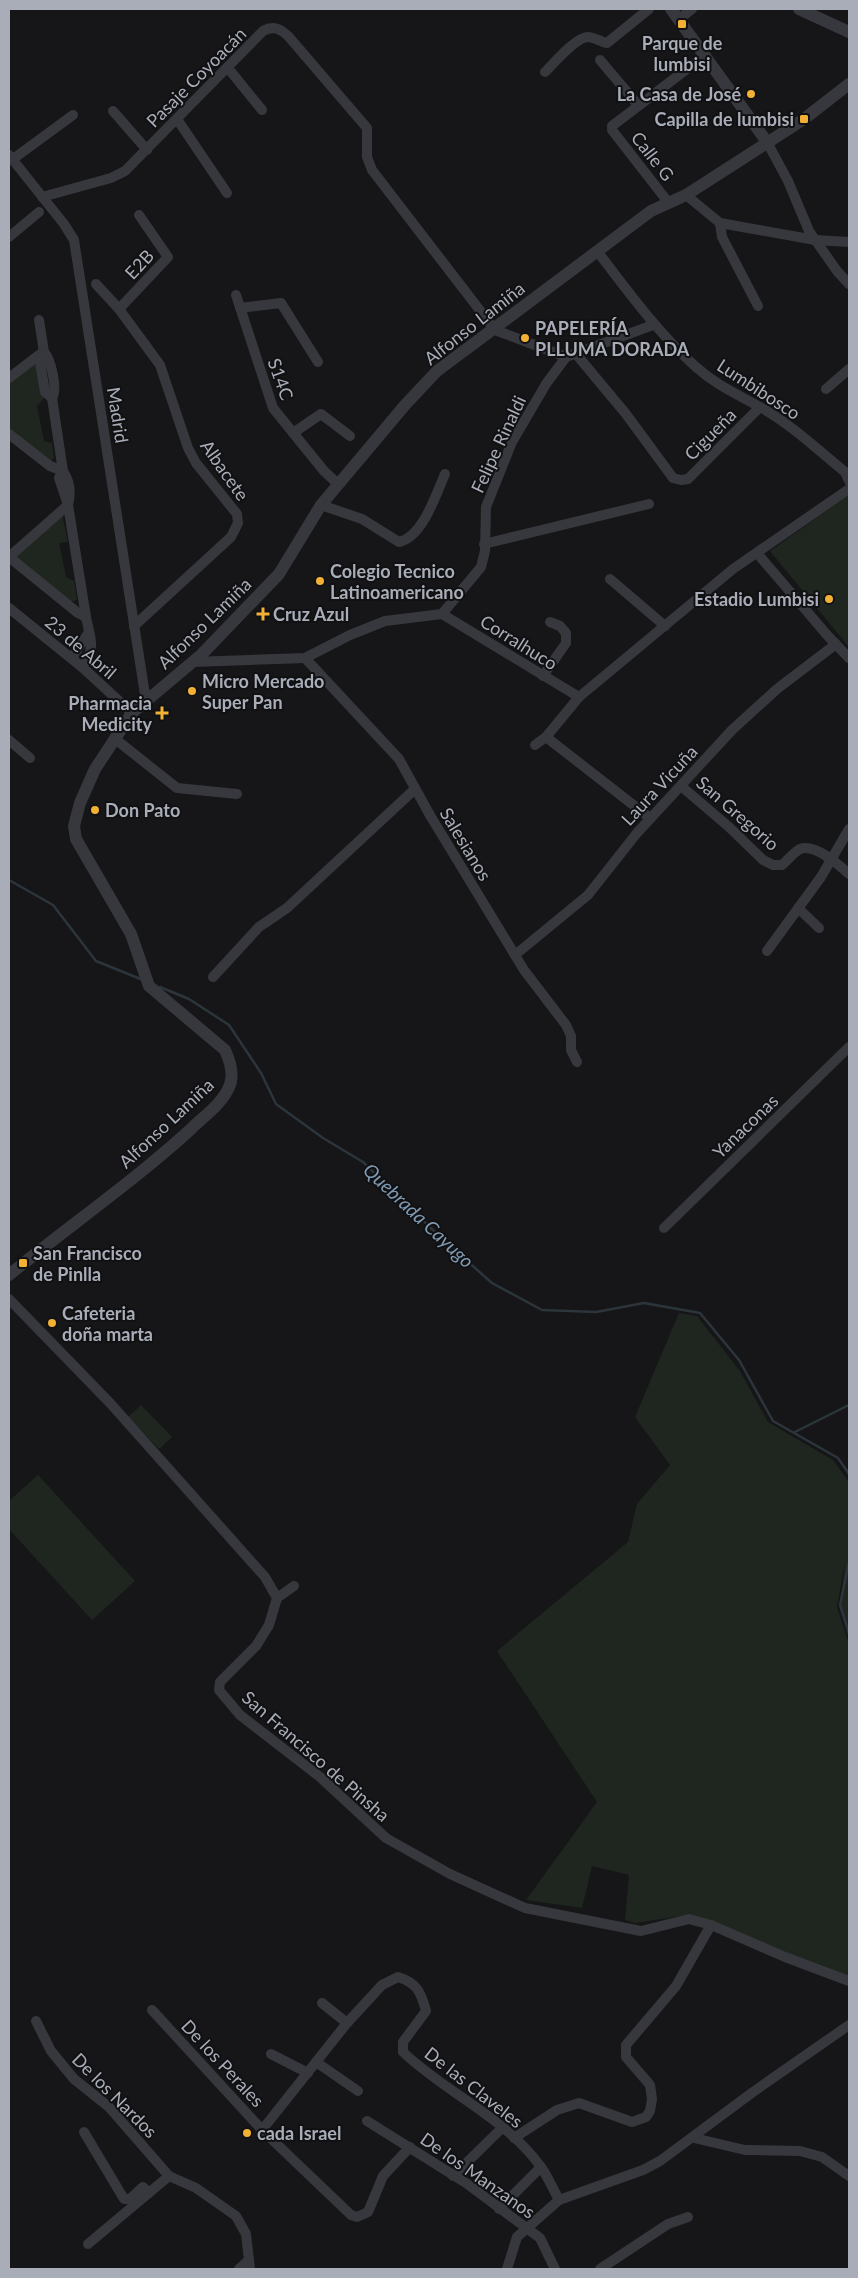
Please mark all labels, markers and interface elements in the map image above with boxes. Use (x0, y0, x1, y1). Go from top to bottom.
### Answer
marker: Parque de lumbisi (676, 18, 688, 30)
street label: Pasaje Coyoacán (141, 22, 251, 132)
place label: Parque de lumbisi (642, 32, 723, 75)
place label: La Casa de José (617, 83, 741, 105)
marker: La Casa de José (745, 88, 757, 100)
place label: Capilla de lumbisi (655, 108, 794, 130)
marker: Capilla de lumbisi (798, 113, 810, 125)
street label: Calle G (627, 127, 679, 185)
street label: E2B (120, 245, 158, 283)
street label: Alfonso Lamiña (419, 277, 529, 369)
place label: PAPELERÍA PLLUMA DORADA (535, 317, 690, 360)
marker: PAPELERÍA PLLUMA DORADA (519, 332, 531, 344)
street label: Lumbibosco (713, 354, 805, 424)
street label: S14C (263, 355, 299, 403)
street label: Madrid (103, 385, 133, 445)
street label: Felipe Rinaldi (466, 392, 530, 496)
street label: Cigueña (680, 404, 740, 464)
street label: Albacete (196, 435, 254, 505)
place label: Colegio Tecnico Latinoamericano (330, 560, 464, 603)
street label: Alfonso Lamiña (153, 573, 255, 673)
marker: Colegio Tecnico Latinoamericano (314, 575, 326, 587)
place label: Estadio Lumbisi (694, 588, 819, 610)
marker: Estadio Lumbisi (823, 593, 835, 605)
place label: Cruz Azul (273, 603, 349, 625)
marker: Cruz Azul (257, 608, 269, 620)
street label: Corralhuco (476, 610, 562, 674)
street label: 23 de Abril (41, 611, 121, 683)
place label: Micro Mercado Super Pan (202, 670, 324, 713)
marker: Micro Mercado Super Pan (186, 685, 198, 697)
place label: Pharmacia Medicity (68, 692, 152, 735)
marker: Pharmacia Medicity (156, 707, 168, 719)
street label: Laura Vicuña (616, 740, 702, 830)
street label: San Gregorio (692, 771, 784, 855)
place label: Don Pato (105, 799, 180, 821)
street label: Salesianos (436, 803, 497, 885)
marker: Don Pato (89, 804, 101, 816)
street label: Alfonso Lamiña (114, 1073, 218, 1173)
street label: Yanaconas (708, 1089, 782, 1163)
water label: Quebrada Cayugo (359, 1158, 479, 1272)
place label: San Francisco de Pinlla (33, 1242, 142, 1285)
marker: San Francisco de Pinlla (17, 1257, 29, 1269)
place label: Cafeteria doña marta (62, 1302, 153, 1345)
marker: Cafeteria doña marta (46, 1317, 58, 1329)
street label: San Francisco de Pinsha (238, 1686, 394, 1826)
street label: De los Perales (177, 2015, 269, 2111)
street label: De las Claveles (421, 2042, 528, 2132)
street label: De los Nardos (68, 2048, 162, 2142)
place label: cada Israel (257, 2122, 341, 2144)
marker: cada Israel (241, 2127, 253, 2139)
street label: De los Manzanos (416, 2127, 540, 2223)

